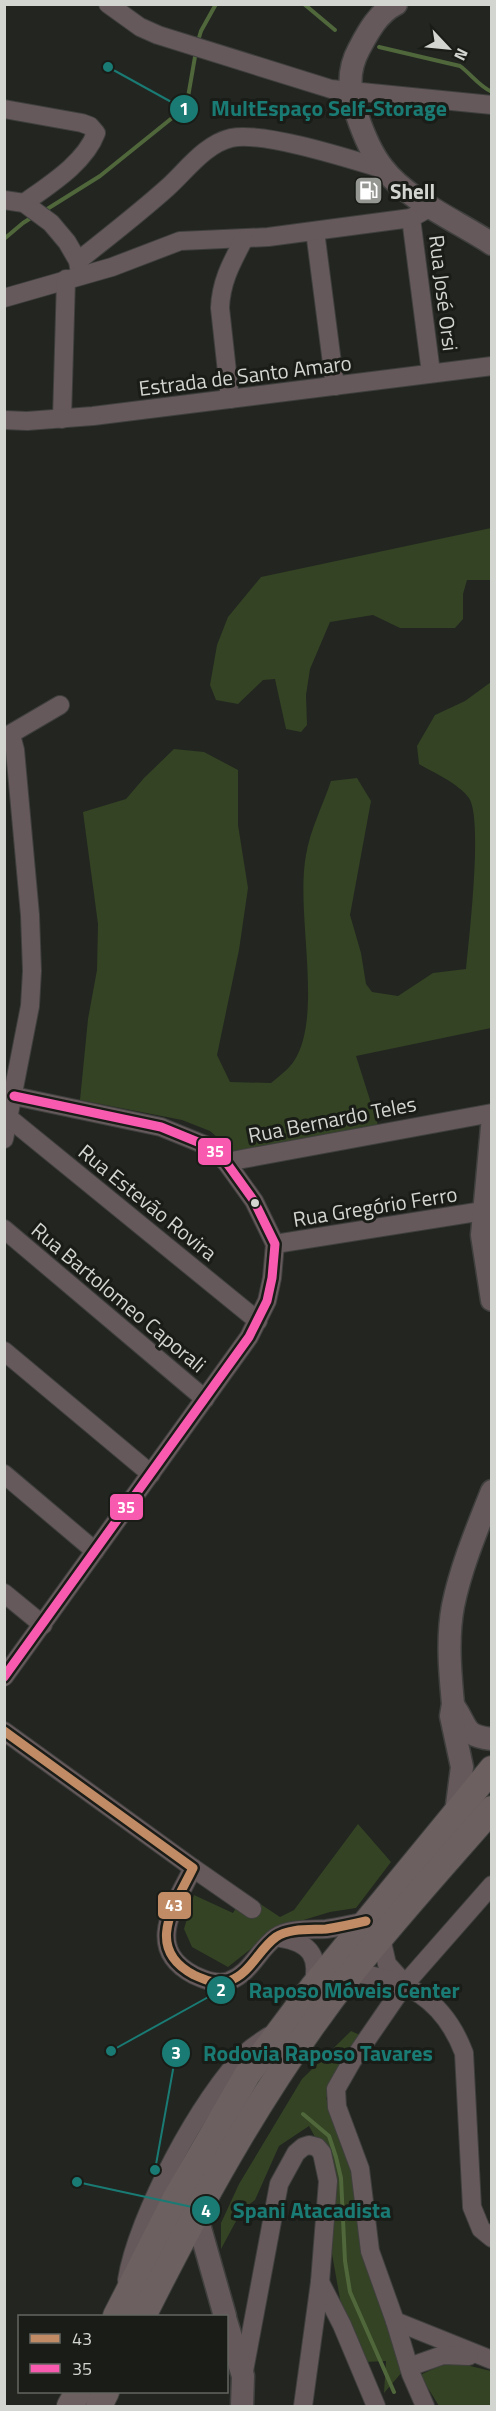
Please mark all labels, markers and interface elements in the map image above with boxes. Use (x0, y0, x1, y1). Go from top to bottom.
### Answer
north arrow (418, 18, 478, 78)
text: N (448, 44, 475, 65)
callout: MultEspaço Self-Storage (169, 89, 458, 129)
text: MultEspaço Self-Storage (211, 91, 447, 125)
text: 1 (179, 95, 189, 122)
fuel station icon: Shell (353, 175, 385, 207)
place label: Shell (390, 175, 435, 207)
street label: Rua José Orsi (421, 233, 467, 353)
street label: Estrada de Santo Amaro (137, 346, 353, 404)
street label: Rua Bernardo Teles (245, 1087, 419, 1151)
street label: Rua Estevão Rovira (72, 1136, 225, 1268)
line badge: 35 (197, 1137, 232, 1166)
text: 35 (206, 1139, 224, 1163)
street label: Rua Gregório Ferro (291, 1177, 459, 1235)
unlabelled marker (249, 1197, 261, 1209)
street label: Rua Bartolomeo Caporali (25, 1214, 213, 1380)
line badge: 35 (109, 1493, 144, 1521)
text: 35 (117, 1495, 135, 1519)
line badge: 43 (157, 1891, 192, 1920)
text: 43 (165, 1893, 183, 1917)
callout: Raposo Móveis Center (206, 1970, 471, 2010)
text: Raposo Móveis Center (248, 1973, 460, 2007)
text: 2 (216, 1976, 226, 2003)
callout: Rodovia Raposo Tavares (161, 2033, 445, 2073)
text: Rodovia Raposo Tavares (203, 2036, 433, 2070)
text: 3 (171, 2039, 181, 2066)
callout: Spani Atacadista (191, 2190, 404, 2230)
text: Spani Atacadista (233, 2193, 391, 2227)
text: 4 (201, 2197, 211, 2224)
legend (18, 2315, 228, 2393)
text: 43 (72, 2325, 92, 2352)
text: 35 (72, 2355, 92, 2382)

